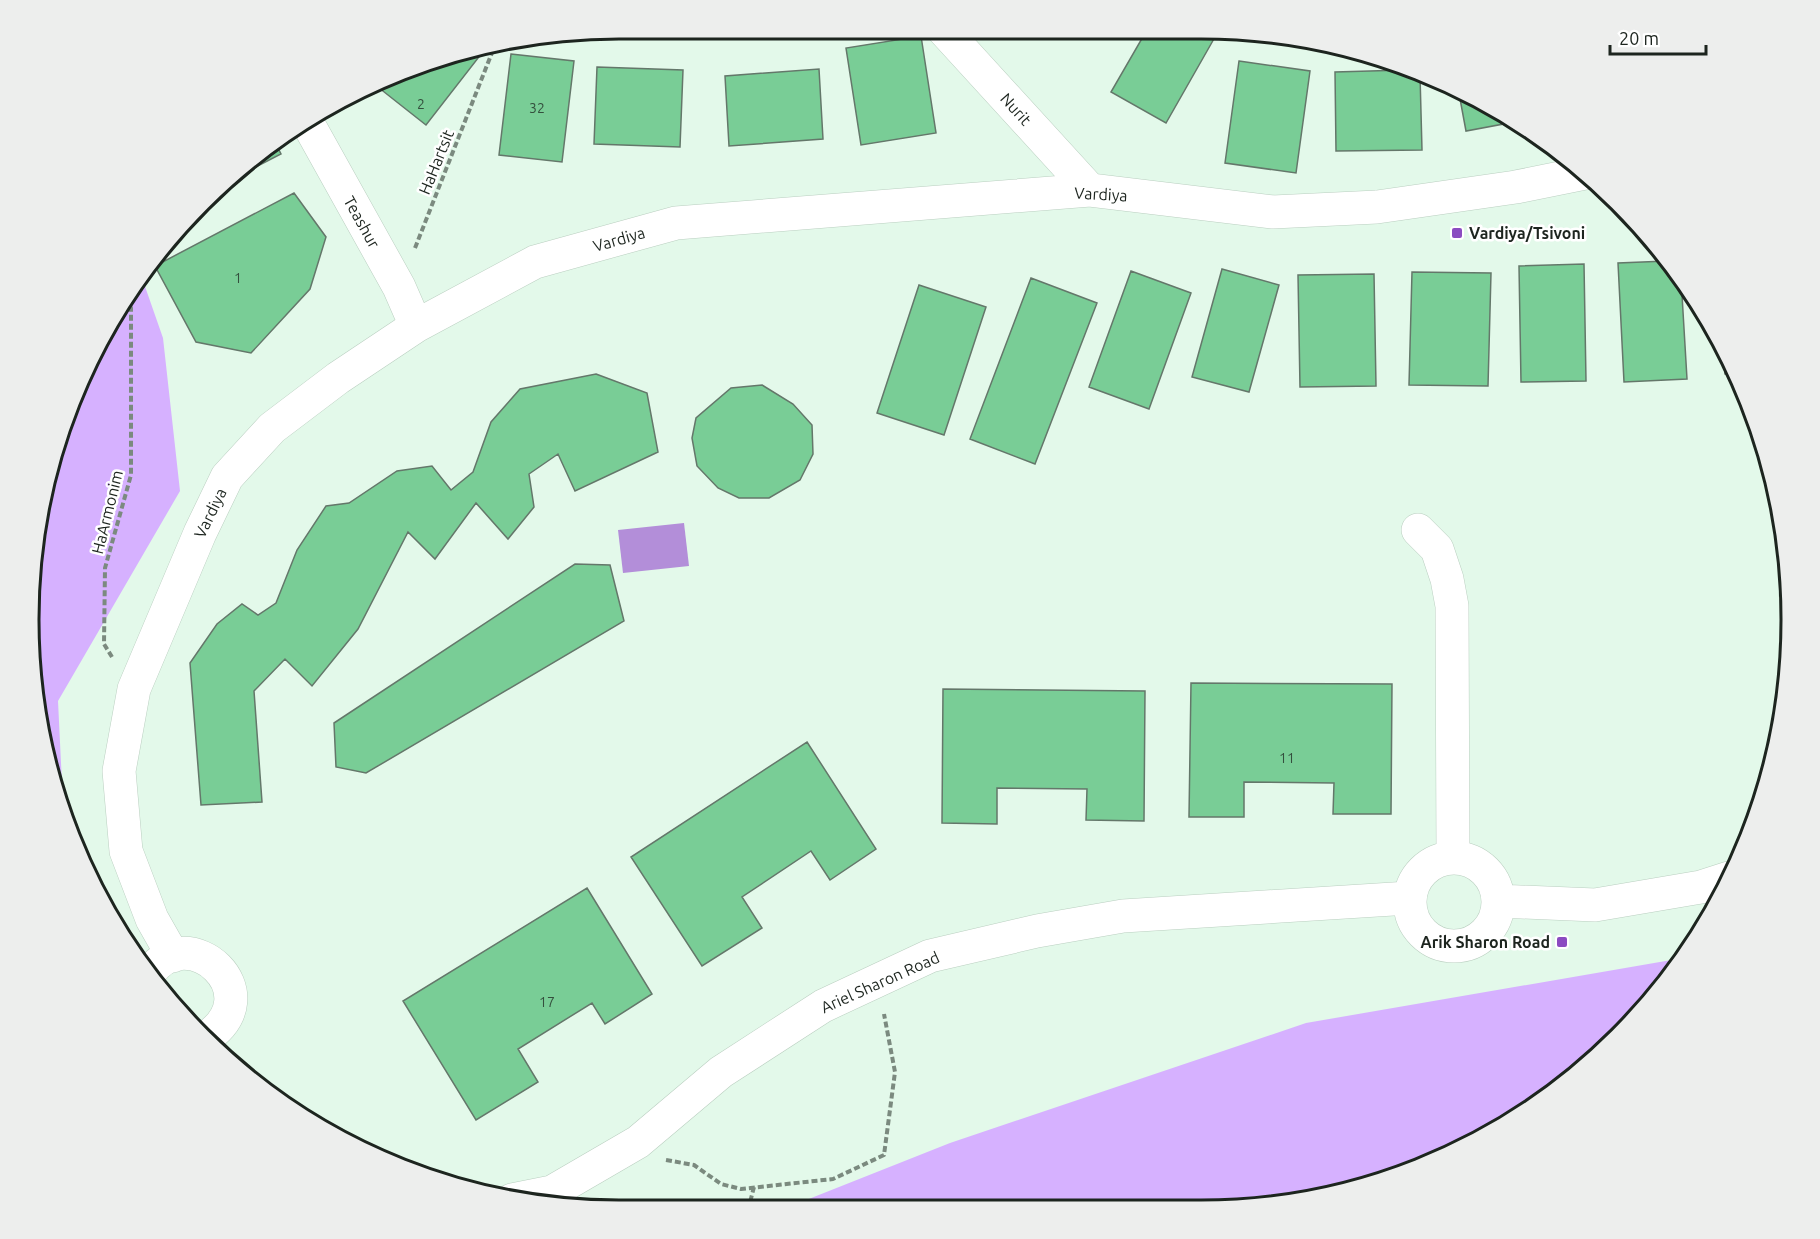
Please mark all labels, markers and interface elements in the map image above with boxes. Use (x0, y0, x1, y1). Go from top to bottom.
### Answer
scale bar (1610, 18, 1706, 56)
text: 20 m (1619, 28, 1659, 48)
street label: Nurit (997, 89, 1035, 129)
house number: 2 (417, 96, 425, 112)
house number: 32 (529, 100, 545, 116)
street label: HaHartsit (415, 126, 457, 197)
street label: Vardiya (1074, 184, 1128, 204)
street label: Teashur (340, 193, 384, 251)
street label: Vardiya (591, 223, 647, 255)
place label: Vardiya/Tsivoni (1469, 224, 1585, 242)
marker: Vardiya/Tsivoni (1450, 226, 1464, 240)
house number: 1 (234, 270, 242, 286)
street label: HaArmonim (88, 468, 126, 556)
street label: Vardiya (190, 485, 230, 541)
house number: 11 (1279, 750, 1295, 766)
place label: Arik Sharon Road (1420, 933, 1550, 951)
marker: Arik Sharon Road (1555, 935, 1569, 949)
street label: Ariel Sharon Road (818, 948, 942, 1016)
house number: 17 (539, 994, 555, 1010)

